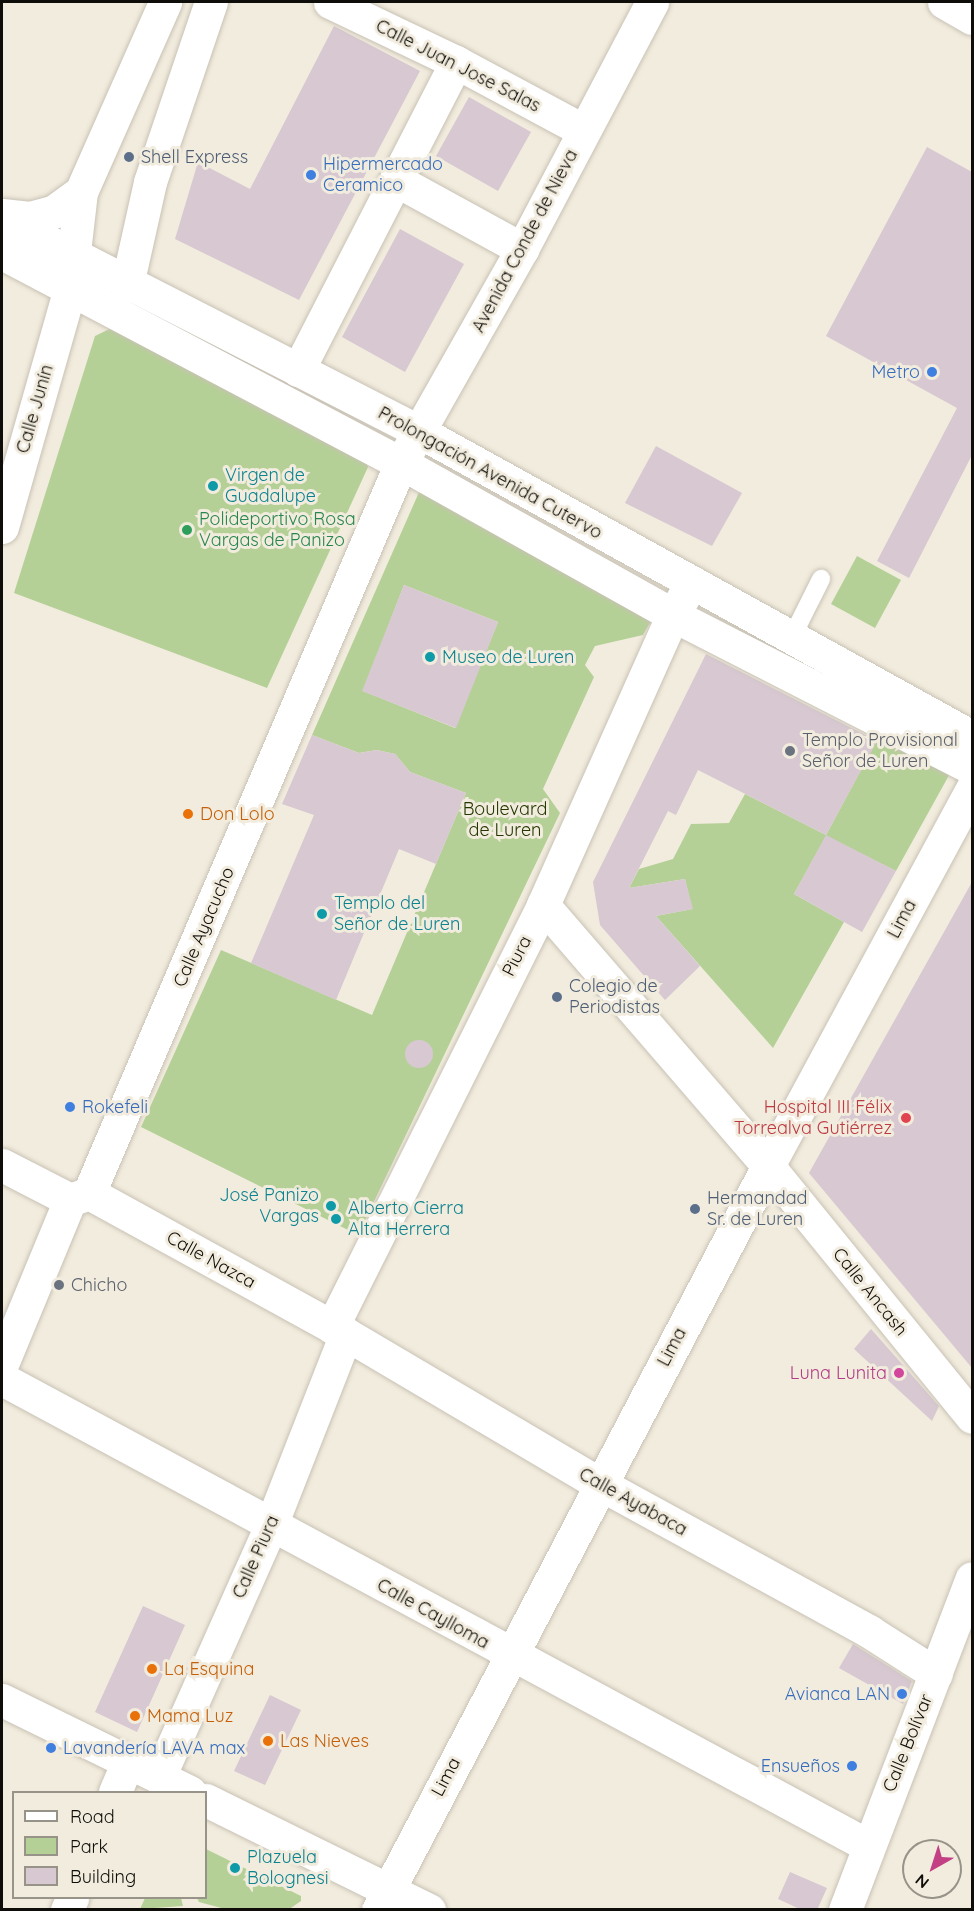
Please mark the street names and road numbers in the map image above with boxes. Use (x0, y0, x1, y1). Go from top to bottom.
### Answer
street label: Calle Juan Jose Salas (372, 15, 544, 117)
street label: Avenida Conde de Nieva (468, 146, 582, 336)
street label: Calle Junín (12, 362, 58, 456)
street label: Prolongación Avenida Cutervo (374, 402, 606, 544)
street label: Calle Ayacucho (169, 864, 239, 990)
street label: Lima (883, 896, 921, 942)
street label: Piura (498, 932, 536, 980)
street label: Calle Nazca (163, 1227, 259, 1293)
street label: Calle Ancash (828, 1244, 912, 1340)
street label: Lima (653, 1324, 691, 1370)
street label: Calle Ayabaca (575, 1463, 691, 1541)
street label: Calle Piura (228, 1512, 284, 1602)
street label: Calle Caylloma (373, 1574, 493, 1654)
street label: Calle Bolívar (879, 1691, 937, 1795)
street label: Lima (427, 1754, 465, 1800)

